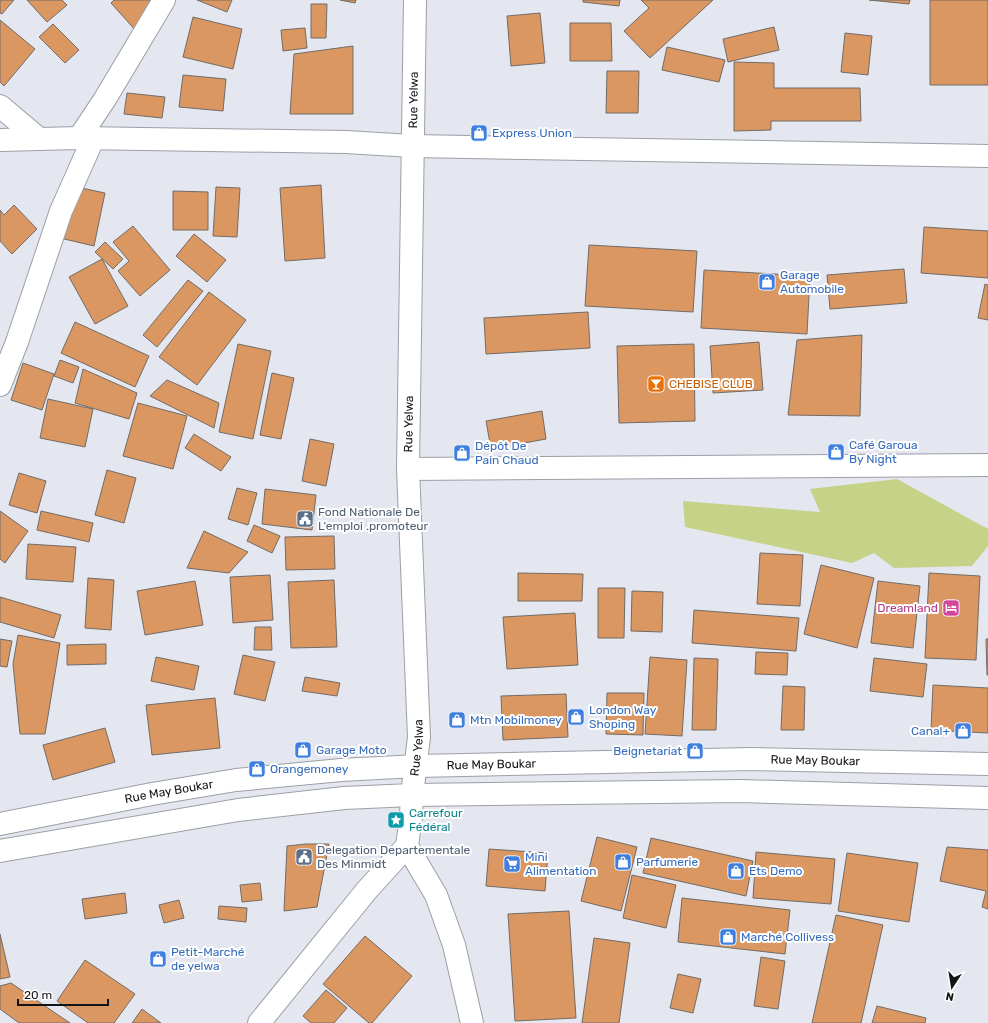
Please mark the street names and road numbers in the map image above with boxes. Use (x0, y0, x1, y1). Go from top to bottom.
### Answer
street label: Rue Yelwa (406, 71, 421, 129)
street label: Rue Yelwa (401, 395, 416, 453)
street label: Rue Yelwa (407, 719, 426, 777)
street label: Rue May Boukar (770, 752, 861, 768)
street label: Rue May Boukar (446, 757, 537, 772)
street label: Rue May Boukar (123, 777, 215, 806)

